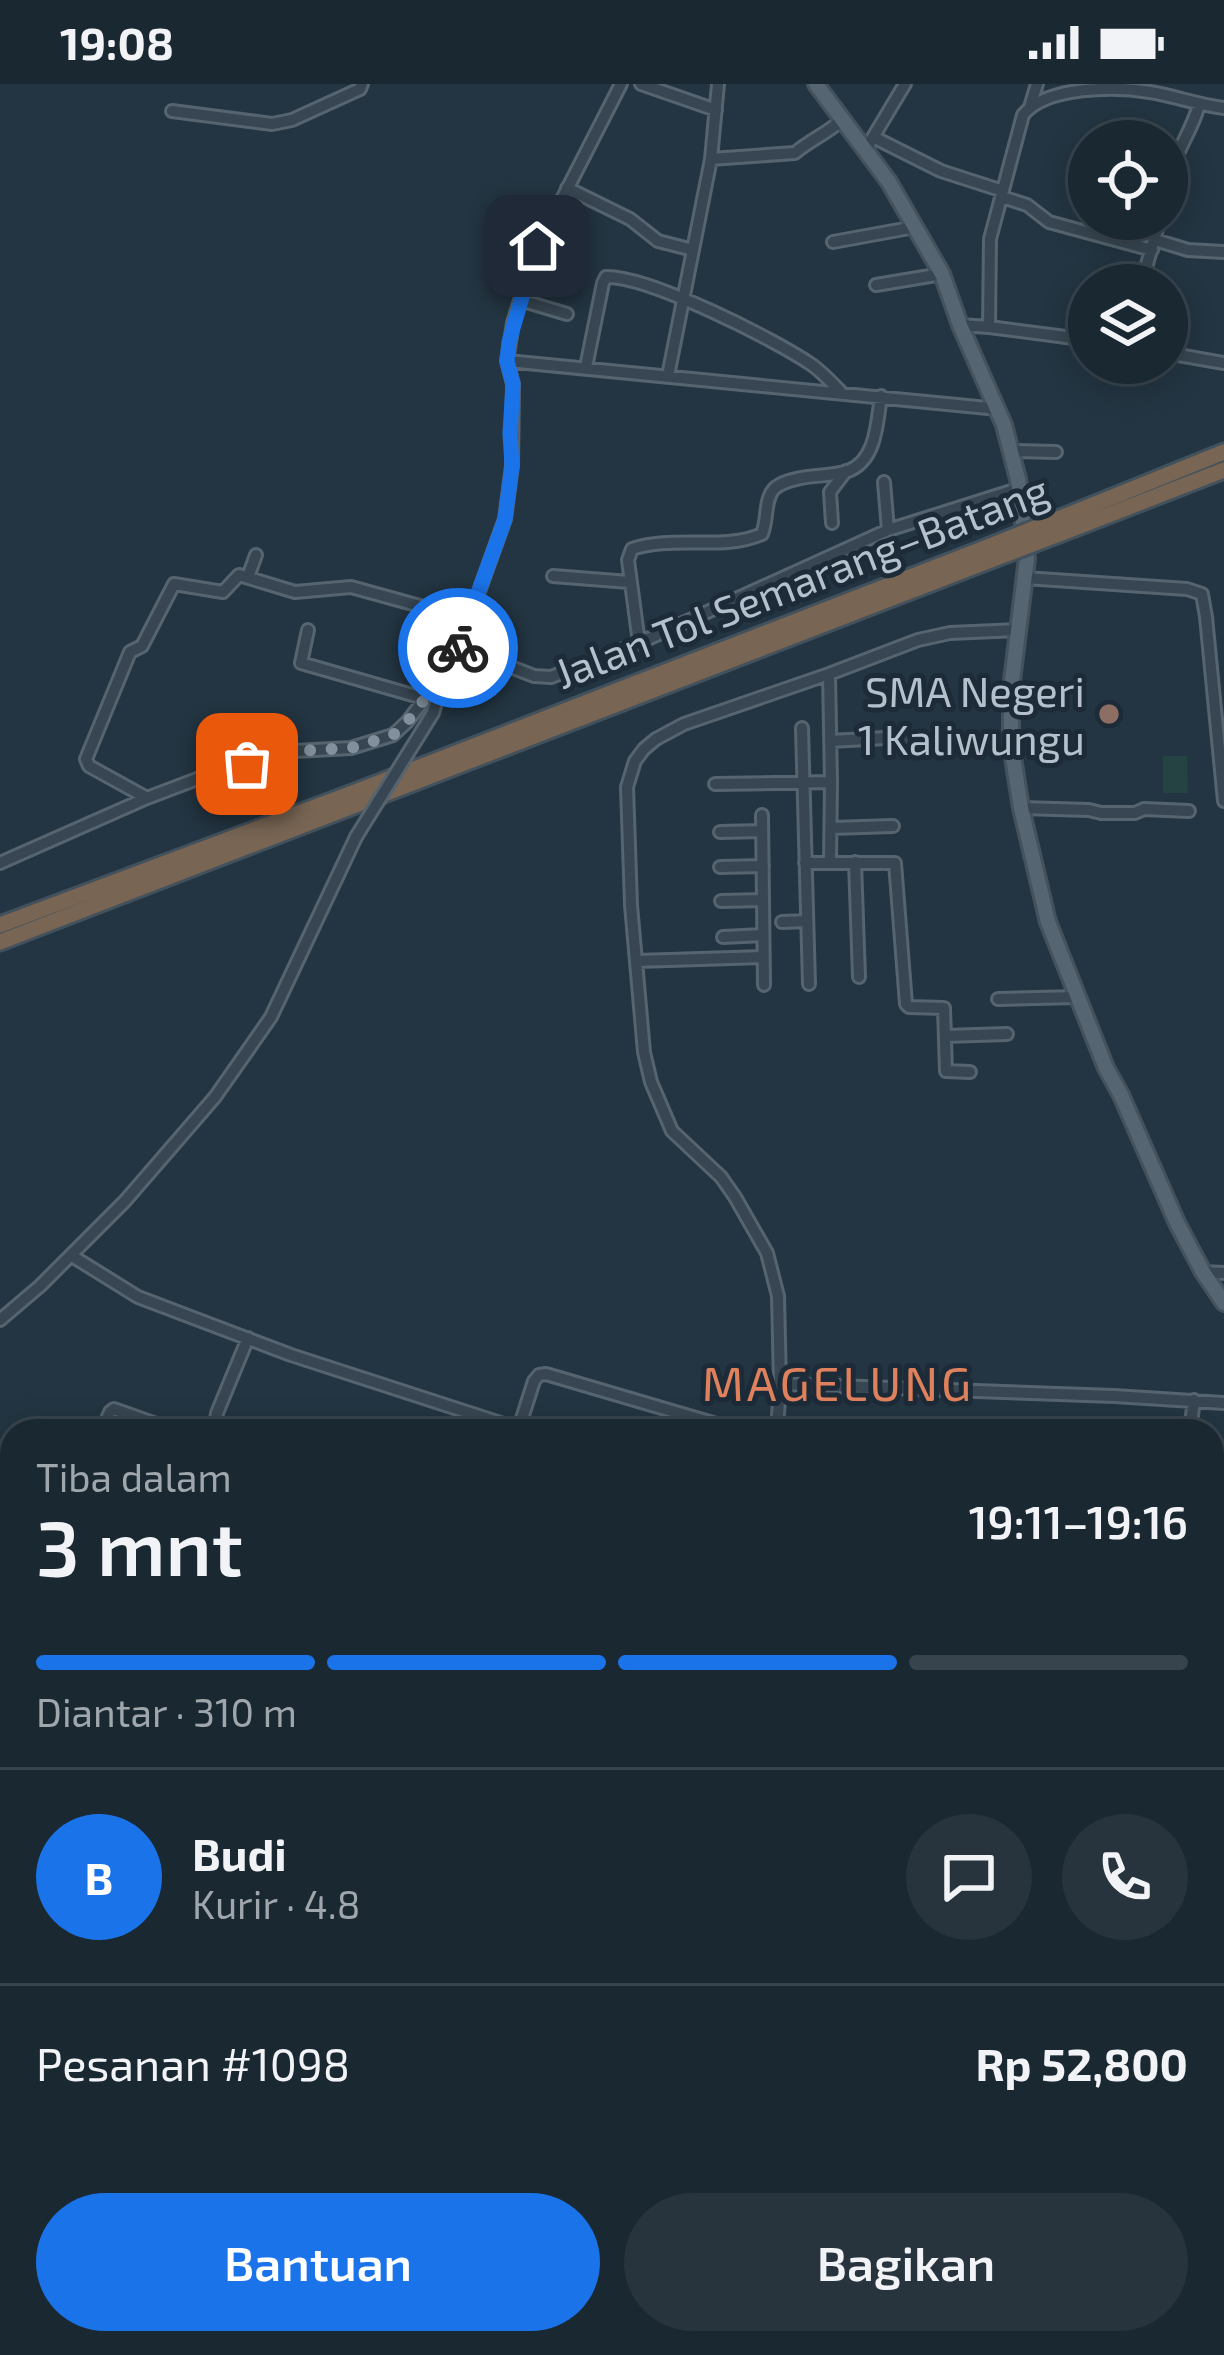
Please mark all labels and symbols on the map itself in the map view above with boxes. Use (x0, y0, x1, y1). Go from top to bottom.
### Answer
pin (486, 195, 588, 297)
street label: Jalan Tol Semarang–Batang (547, 463, 1055, 697)
courier (398, 588, 518, 708)
place label: SMA Negeri 1 Kaliwungu (858, 665, 1085, 763)
marker: SMA Negeri 1 Kaliwungu (1096, 701, 1122, 727)
pin (196, 713, 298, 815)
district label: MAGELUNG (702, 1353, 974, 1411)

